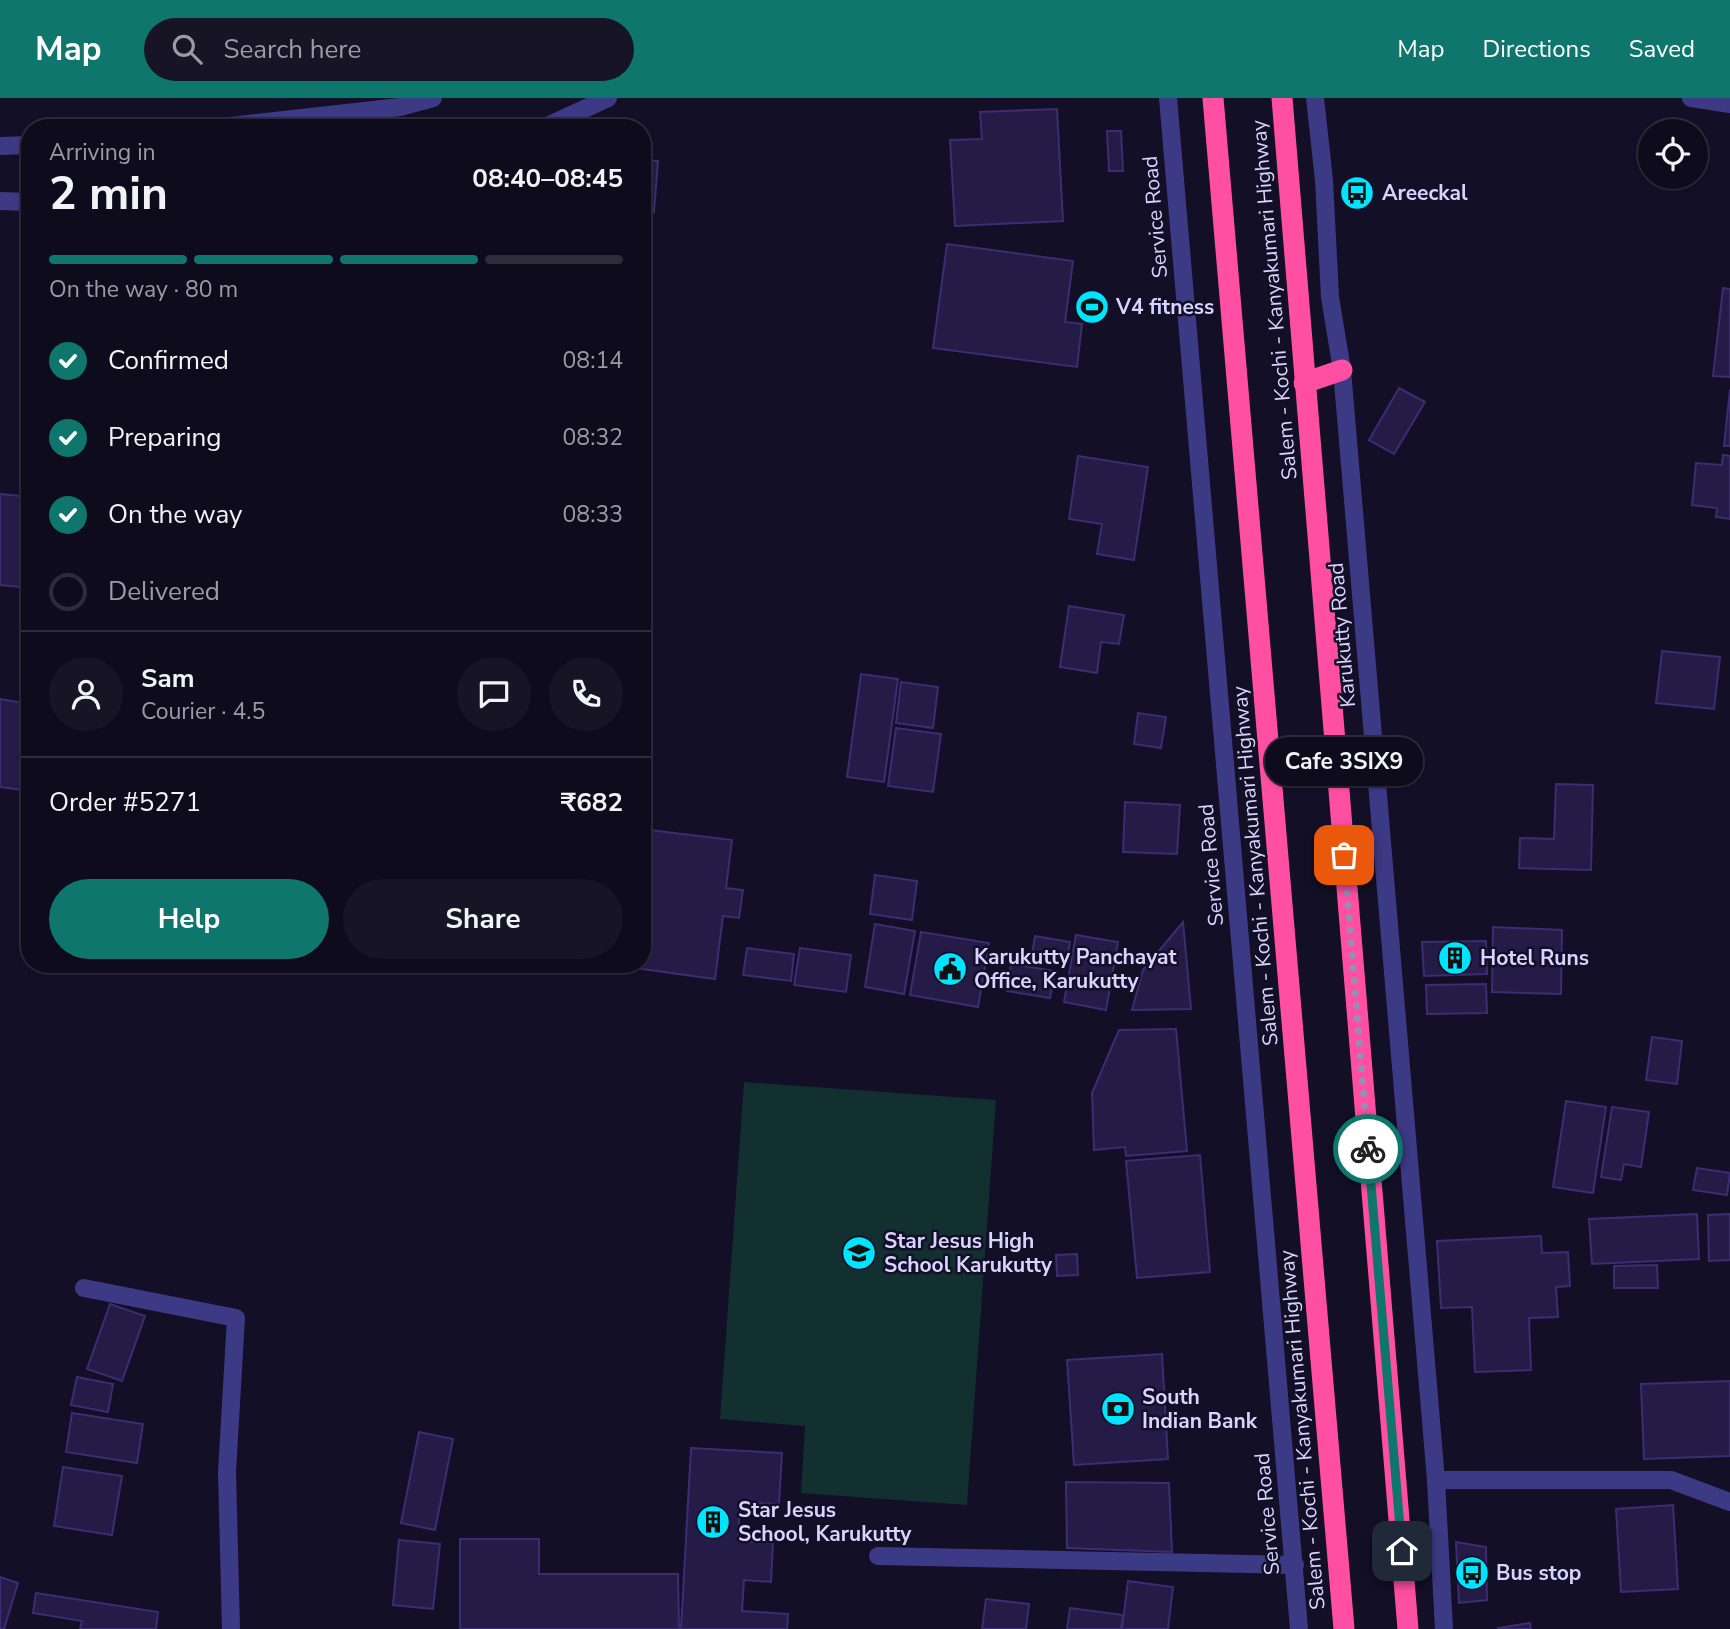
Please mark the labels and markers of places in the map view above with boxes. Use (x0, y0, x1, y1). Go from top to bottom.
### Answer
bus stop icon: Areeckal (1338, 174, 1376, 212)
place label: Areeckal (1382, 179, 1468, 207)
sports icon: V4 fitness (1073, 288, 1111, 326)
place label: V4 fitness (1115, 293, 1214, 321)
callout: Cafe 3SIX9 (1265, 736, 1423, 785)
pin (1314, 825, 1374, 885)
building icon: Hotel Runs (1436, 939, 1474, 977)
place label: Karukutty Panchayat Office, Karukutty (974, 943, 1178, 995)
place label: Hotel Runs (1480, 944, 1589, 972)
public building icon: Karukutty Panchayat Office, Karukutty (931, 950, 969, 988)
place label: Star Jesus High School Karukutty (884, 1227, 1053, 1279)
school or university icon: Star Jesus High School Karukutty (840, 1234, 878, 1272)
place label: South Indian Bank (1142, 1383, 1258, 1435)
bank icon: South Indian Bank (1099, 1390, 1137, 1428)
place label: Star Jesus School, Karukutty (738, 1496, 912, 1548)
building icon: Star Jesus School, Karukutty (694, 1503, 732, 1541)
pin (1372, 1521, 1432, 1581)
bus stop icon: Bus stop (1453, 1554, 1491, 1592)
place label: Bus stop (1496, 1559, 1581, 1587)

